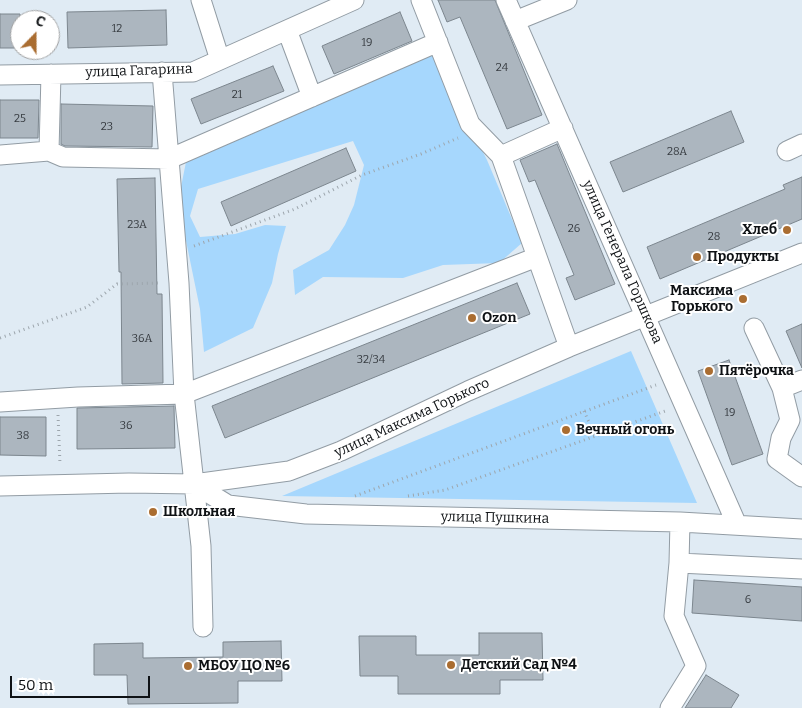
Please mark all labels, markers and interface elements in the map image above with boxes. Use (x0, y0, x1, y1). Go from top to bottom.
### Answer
north arrow (10, 10, 60, 60)
text: С (33, 12, 48, 31)
house number: 12 (112, 22, 122, 36)
house number: 19 (362, 36, 372, 50)
street label: улица Гагарина (85, 61, 193, 81)
house number: 24 (496, 61, 508, 75)
house number: 21 (232, 88, 242, 102)
house number: 25 (14, 112, 26, 126)
house number: 23 (101, 120, 113, 134)
house number: 28А (667, 145, 687, 159)
street label: улица Генерала Горшкова (578, 178, 666, 346)
house number: 23А (127, 218, 147, 232)
house number: 26 (568, 222, 580, 236)
place label: Хлеб (742, 222, 777, 238)
marker: Хлеб (781, 224, 793, 236)
house number: 28 (708, 230, 720, 244)
place label: Продукты (707, 249, 779, 265)
marker: Продукты (691, 251, 703, 263)
place label: Максима Горького (670, 283, 733, 316)
marker: Максима Горького (737, 293, 749, 305)
place label: Ozon (482, 310, 516, 326)
marker: Ozon (466, 312, 478, 324)
house number: 36А (132, 332, 152, 346)
house number: 32/34 (357, 353, 385, 367)
place label: Пятёрочка (719, 363, 794, 379)
marker: Пятёрочка (703, 365, 715, 377)
street label: улица Максима Горького (332, 375, 492, 461)
house number: 19 (725, 406, 735, 420)
house number: 36 (120, 419, 132, 433)
place label: Вечный огонь (576, 422, 674, 438)
marker: Вечный огонь (560, 424, 572, 436)
house number: 38 (17, 429, 29, 443)
place label: Школьная (163, 504, 235, 520)
marker: Школьная (147, 506, 159, 518)
street label: улица Пушкина (441, 509, 549, 527)
house number: 6 (745, 593, 751, 607)
place label: Детский Сад №4 (461, 657, 577, 673)
place label: МБОУ ЦО №6 (198, 658, 290, 674)
marker: Детский Сад №4 (445, 659, 457, 671)
marker: МБОУ ЦО №6 (182, 660, 194, 672)
scale bar (12, 666, 152, 698)
text: 50 m (18, 676, 53, 694)

